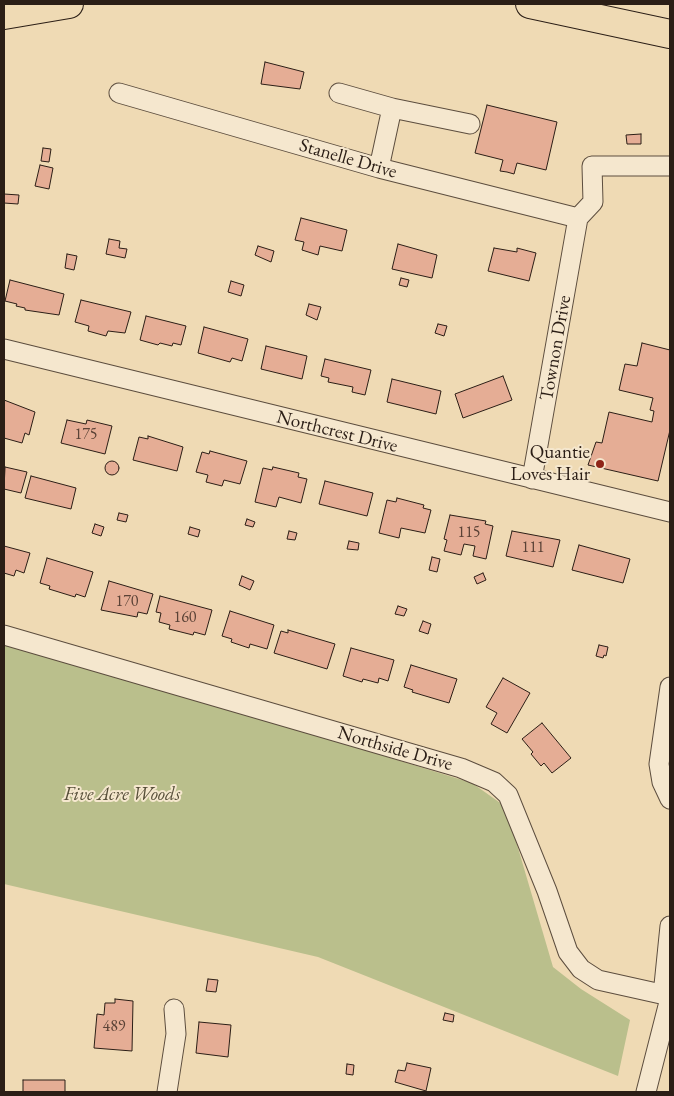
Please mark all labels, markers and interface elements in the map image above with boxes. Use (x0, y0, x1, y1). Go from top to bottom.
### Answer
street label: Stanelle Drive (296, 134, 400, 184)
street label: Townon Drive (536, 293, 576, 403)
street label: Northcrest Drive (274, 406, 400, 458)
house number: 175 (74, 425, 98, 445)
place label: Quantie Loves Hair (511, 442, 590, 486)
marker: Quantie Loves Hair (594, 458, 606, 470)
house number: 115 (457, 523, 481, 543)
house number: 111 (521, 538, 545, 558)
house number: 170 (115, 592, 139, 612)
house number: 160 (173, 608, 197, 628)
street label: Northside Drive (335, 722, 455, 776)
park label: Five Acre Woods (64, 784, 180, 806)
house number: 489 (102, 1017, 126, 1037)

